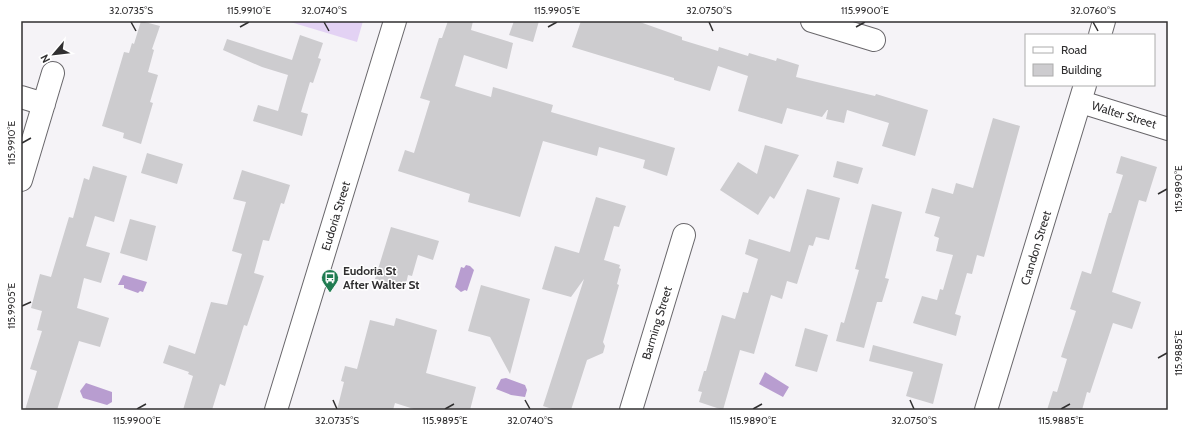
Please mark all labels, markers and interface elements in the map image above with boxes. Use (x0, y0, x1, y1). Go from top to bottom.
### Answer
text: 32.0735°S (109, 4, 153, 17)
text: 115.9910°E (227, 4, 271, 17)
text: 32.0740°S (301, 4, 347, 17)
text: 115.9905°E (534, 4, 581, 17)
text: 32.0750°S (686, 4, 732, 17)
text: 115.9900°E (841, 4, 889, 17)
text: 32.0760°S (1070, 4, 1116, 17)
north arrow (34, 34, 74, 74)
legend (1025, 34, 1155, 86)
text: Road (1061, 42, 1087, 57)
text: N (37, 52, 53, 65)
text: Building (1061, 62, 1103, 77)
street label: Walter Street (1090, 98, 1158, 131)
text: 115.9910°E (5, 121, 18, 165)
text: 115.9890°E (1172, 165, 1185, 212)
street label: Eudoria Street (318, 179, 353, 252)
street label: Crandon Street (1017, 209, 1054, 287)
place label: Eudoria St After Walter St (343, 263, 420, 292)
bus stop icon: Eudoria St After Walter St (320, 268, 340, 293)
text: 115.9905°E (5, 282, 18, 329)
street label: Barming Street (638, 284, 675, 361)
text: 115.9885°E (1172, 330, 1185, 376)
text: 115.9900°E (113, 414, 161, 427)
text: 32.0735°S (315, 414, 359, 427)
text: 115.9895°E (422, 414, 468, 427)
text: 32.0740°S (507, 414, 553, 427)
text: 115.9890°E (730, 414, 777, 427)
text: 32.0750°S (891, 414, 937, 427)
text: 115.9885°E (1038, 414, 1084, 427)

